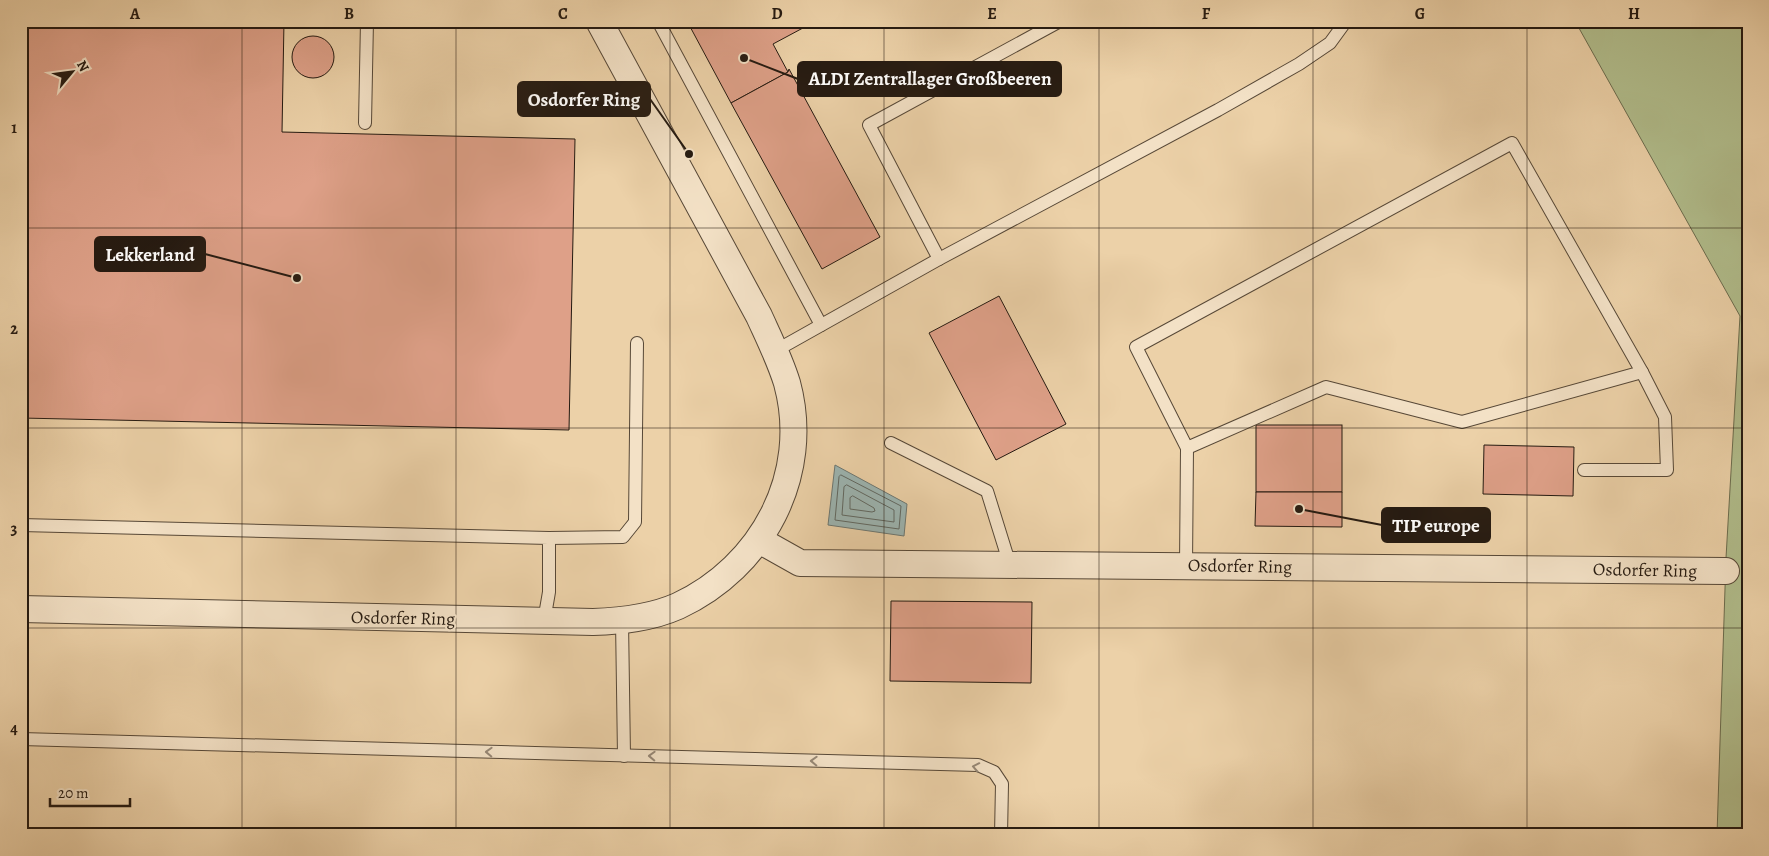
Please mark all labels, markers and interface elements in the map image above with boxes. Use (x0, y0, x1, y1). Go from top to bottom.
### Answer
text: A (129, 3, 141, 25)
text: B (344, 3, 354, 25)
text: C (558, 3, 568, 25)
text: D (771, 3, 783, 25)
text: E (987, 3, 997, 25)
text: F (1202, 3, 1211, 25)
text: G (1415, 3, 1425, 25)
text: H (1628, 3, 1640, 25)
north arrow (48, 48, 98, 98)
text: N (72, 57, 94, 75)
callout: ALDI Zentrallager Großbeeren (798, 62, 1061, 96)
text: ALDI Zentrallager Großbeeren (807, 66, 1052, 92)
callout: Osdorfer Ring (518, 82, 650, 116)
text: Osdorfer Ring (528, 87, 641, 113)
text: 1 (11, 117, 17, 139)
callout: Lekkerland (95, 237, 205, 271)
text: Lekkerland (105, 242, 196, 268)
text: 2 (10, 318, 18, 340)
callout: TIP europe (1382, 508, 1490, 542)
text: TIP europe (1392, 513, 1480, 539)
text: 3 (11, 518, 18, 540)
street label: Osdorfer Ring (1188, 553, 1292, 579)
street label: Osdorfer Ring (1593, 557, 1697, 583)
street label: Osdorfer Ring (351, 605, 455, 631)
text: 4 (10, 718, 18, 740)
one-way arrow (485, 747, 492, 757)
one-way arrow (647, 751, 655, 762)
one-way arrow (810, 756, 818, 766)
one-way arrow (972, 762, 981, 772)
scale bar (50, 776, 130, 808)
text: 20 m (58, 783, 89, 803)

